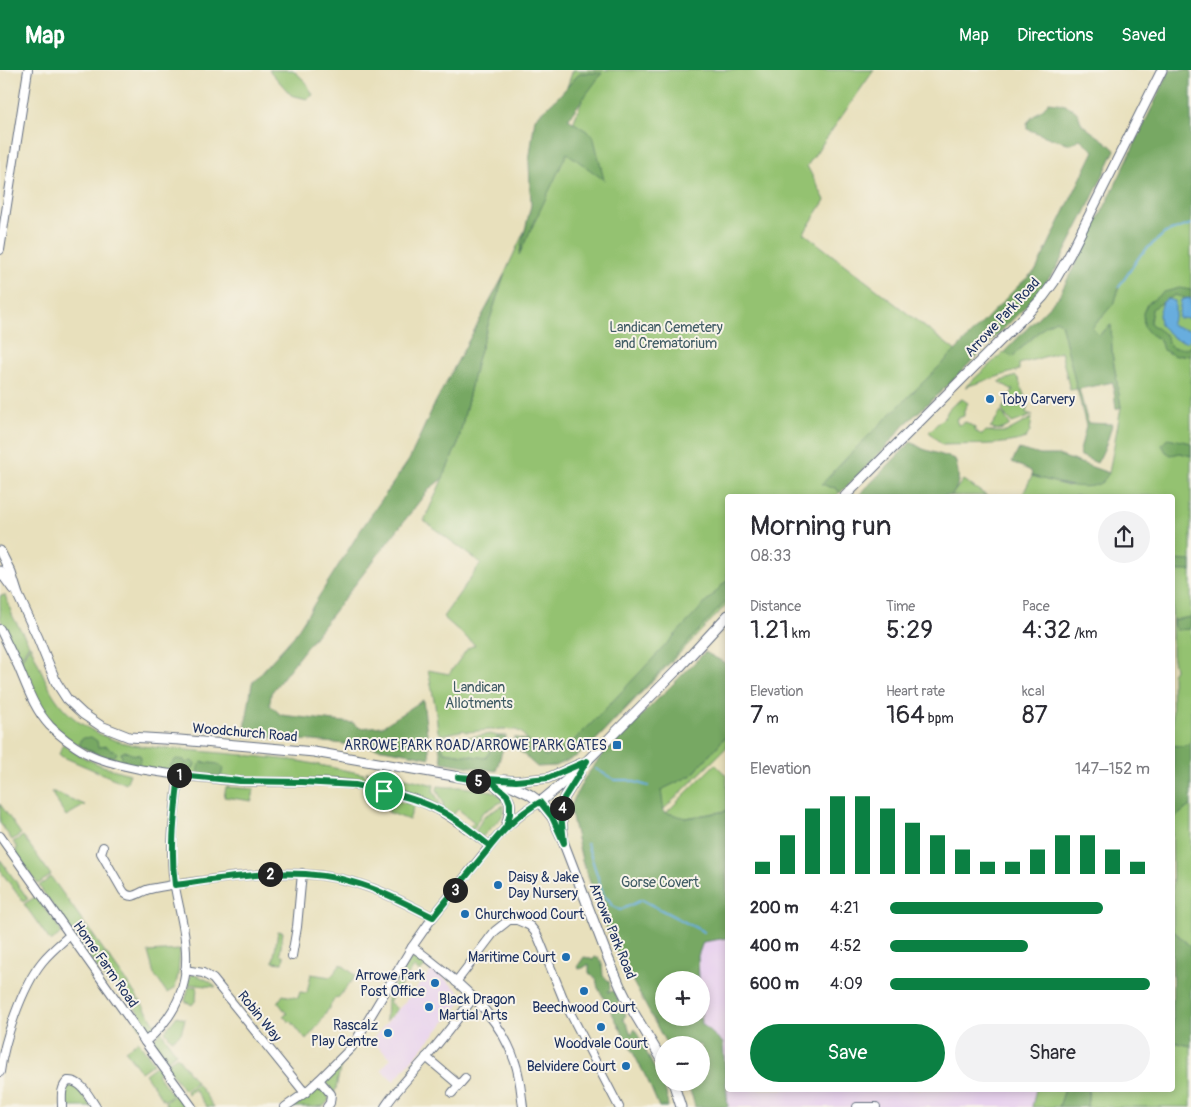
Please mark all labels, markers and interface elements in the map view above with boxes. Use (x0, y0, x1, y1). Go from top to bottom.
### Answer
text: Map (25, 21, 65, 50)
text: Map (959, 24, 989, 47)
text: Directions (1017, 24, 1093, 47)
text: Saved (1121, 24, 1166, 47)
street label: Arrowe Park Road (961, 274, 1043, 360)
park label: Landican Cemetery and Crematorium (609, 319, 723, 352)
place label: Toby Carvery (1000, 391, 1075, 408)
marker: Toby Carvery (984, 393, 996, 405)
text: Morning run (750, 509, 892, 544)
button: share (1098, 511, 1150, 563)
text: 08:33 (750, 546, 791, 566)
text: Distance (750, 598, 801, 615)
text: Time (886, 598, 915, 615)
text: Pace (1022, 598, 1050, 615)
text: 1.21 (750, 615, 789, 646)
text: 5:29 (886, 615, 933, 646)
text: 4:32 (1022, 615, 1071, 646)
text: km (789, 625, 810, 642)
text: /km (1071, 625, 1097, 642)
park label: Landican Allotments (445, 679, 514, 712)
text: Elevation (750, 683, 803, 700)
text: Heart rate (886, 683, 945, 700)
text: kcal (1022, 683, 1045, 700)
text: 7 (750, 700, 763, 731)
text: 164 (886, 700, 925, 731)
text: 87 (1022, 700, 1048, 731)
text: m (763, 710, 779, 727)
text: bpm (925, 710, 954, 727)
street label: Woodchurch Road (192, 719, 298, 746)
place label: ARROWE PARK ROAD/ARROWE PARK GATES (344, 737, 607, 754)
marker: ARROWE PARK ROAD/ARROWE PARK GATES (611, 739, 623, 751)
text: Elevation (750, 759, 811, 779)
text: 147–152 m (1075, 759, 1150, 779)
pin: 1 (166, 762, 192, 788)
text: 1 (177, 767, 182, 784)
pin: 5 (466, 768, 490, 794)
pin (363, 770, 405, 812)
text: 5 (475, 773, 482, 790)
icon: arrive (370, 777, 398, 805)
pin: 4 (550, 796, 574, 820)
text: 4 (558, 800, 567, 817)
pin: 2 (258, 862, 282, 886)
text: 2 (267, 866, 274, 883)
place label: Daisy & Jake Day Nursery (508, 869, 579, 902)
park label: Gorse Covert (621, 874, 699, 891)
pin: 3 (442, 878, 468, 902)
marker: Daisy & Jake Day Nursery (492, 879, 504, 891)
street label: Arrowe Park Road (586, 881, 640, 982)
text: 3 (452, 882, 459, 899)
text: 200 m (750, 898, 798, 918)
text: 4:21 (830, 898, 859, 918)
place label: Churchwood Court (475, 906, 585, 923)
marker: Churchwood Court (459, 908, 471, 920)
street label: Home Farm Road (69, 918, 142, 1011)
text: 400 m (750, 936, 799, 956)
text: 4:52 (830, 936, 861, 956)
place label: Maritime Court (468, 949, 556, 966)
marker: Maritime Court (560, 951, 572, 963)
place label: Arrowe Park Post Office (355, 967, 425, 1000)
map controls (655, 971, 710, 1091)
button: + (655, 971, 710, 1026)
text: 600 m (750, 974, 799, 994)
text: 4:09 (830, 974, 863, 994)
marker: Arrowe Park Post Office (429, 977, 441, 989)
marker: Beechwood Court (578, 985, 590, 997)
street label: Robin Way (234, 988, 285, 1045)
place label: Black Dragon Martial Arts (439, 991, 515, 1024)
place label: Beechwood Court (532, 999, 636, 1016)
marker: Black Dragon Martial Arts (423, 1001, 435, 1013)
place label: Rascalz Play Centre (311, 1017, 378, 1050)
marker: Woodvale Court (595, 1021, 607, 1033)
button: Save (750, 1024, 945, 1082)
button: Share (955, 1024, 1150, 1082)
marker: Rascalz Play Centre (382, 1027, 394, 1039)
place label: Woodvale Court (554, 1035, 648, 1052)
button: − (655, 1036, 710, 1091)
place label: Belvidere Court (527, 1058, 616, 1075)
marker: Belvidere Court (620, 1060, 632, 1072)

